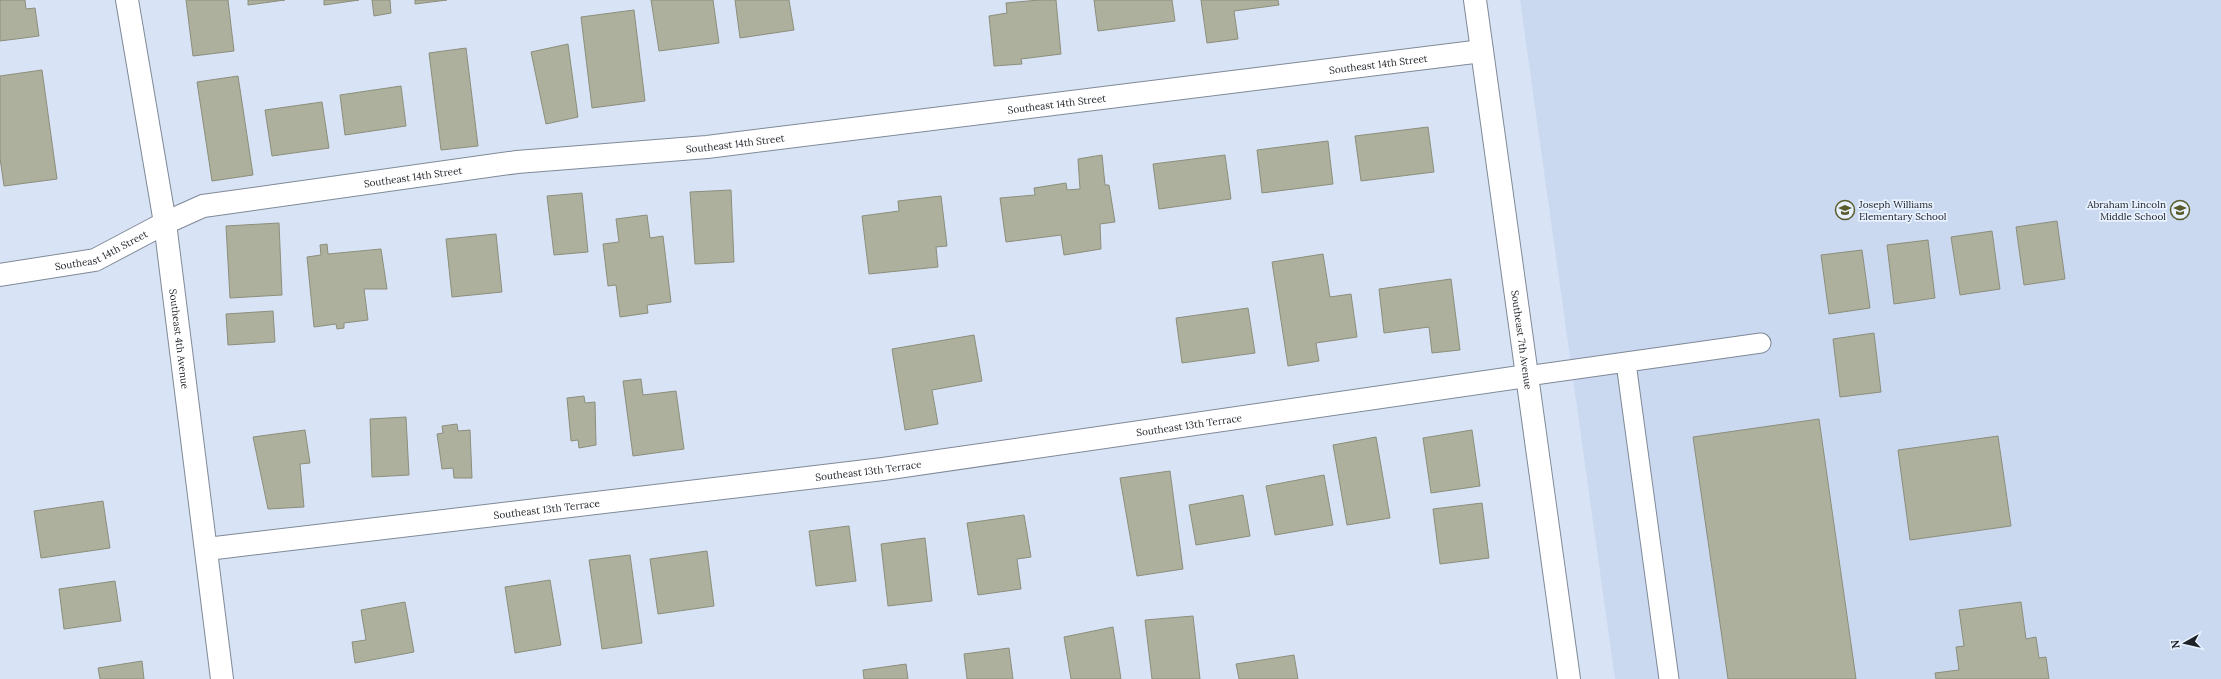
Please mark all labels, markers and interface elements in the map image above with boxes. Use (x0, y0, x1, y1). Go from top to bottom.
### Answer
street label: Southeast 14th Street (1328, 51, 1428, 76)
street label: Southeast 14th Street (1007, 91, 1107, 116)
street label: Southeast 14th Street (685, 131, 785, 155)
street label: Southeast 14th Street (363, 163, 463, 190)
place label: Joseph Williams Elementary School (1858, 198, 1947, 223)
place label: Abraham Lincoln Middle School (2086, 198, 2166, 223)
school or university icon: Joseph Williams Elementary School (1834, 199, 1856, 221)
school or university icon: Abraham Lincoln Middle School (2169, 199, 2191, 221)
street label: Southeast 14th Street (54, 227, 150, 273)
street label: Southeast 4th Avenue (167, 288, 192, 390)
street label: Southeast 7th Avenue (1509, 289, 1535, 391)
street label: Southeast 13th Terrace (1135, 411, 1243, 439)
street label: Southeast 13th Terrace (815, 457, 923, 483)
street label: Southeast 13th Terrace (493, 496, 601, 522)
north arrow (2165, 623, 2205, 663)
text: N (2168, 639, 2183, 650)

